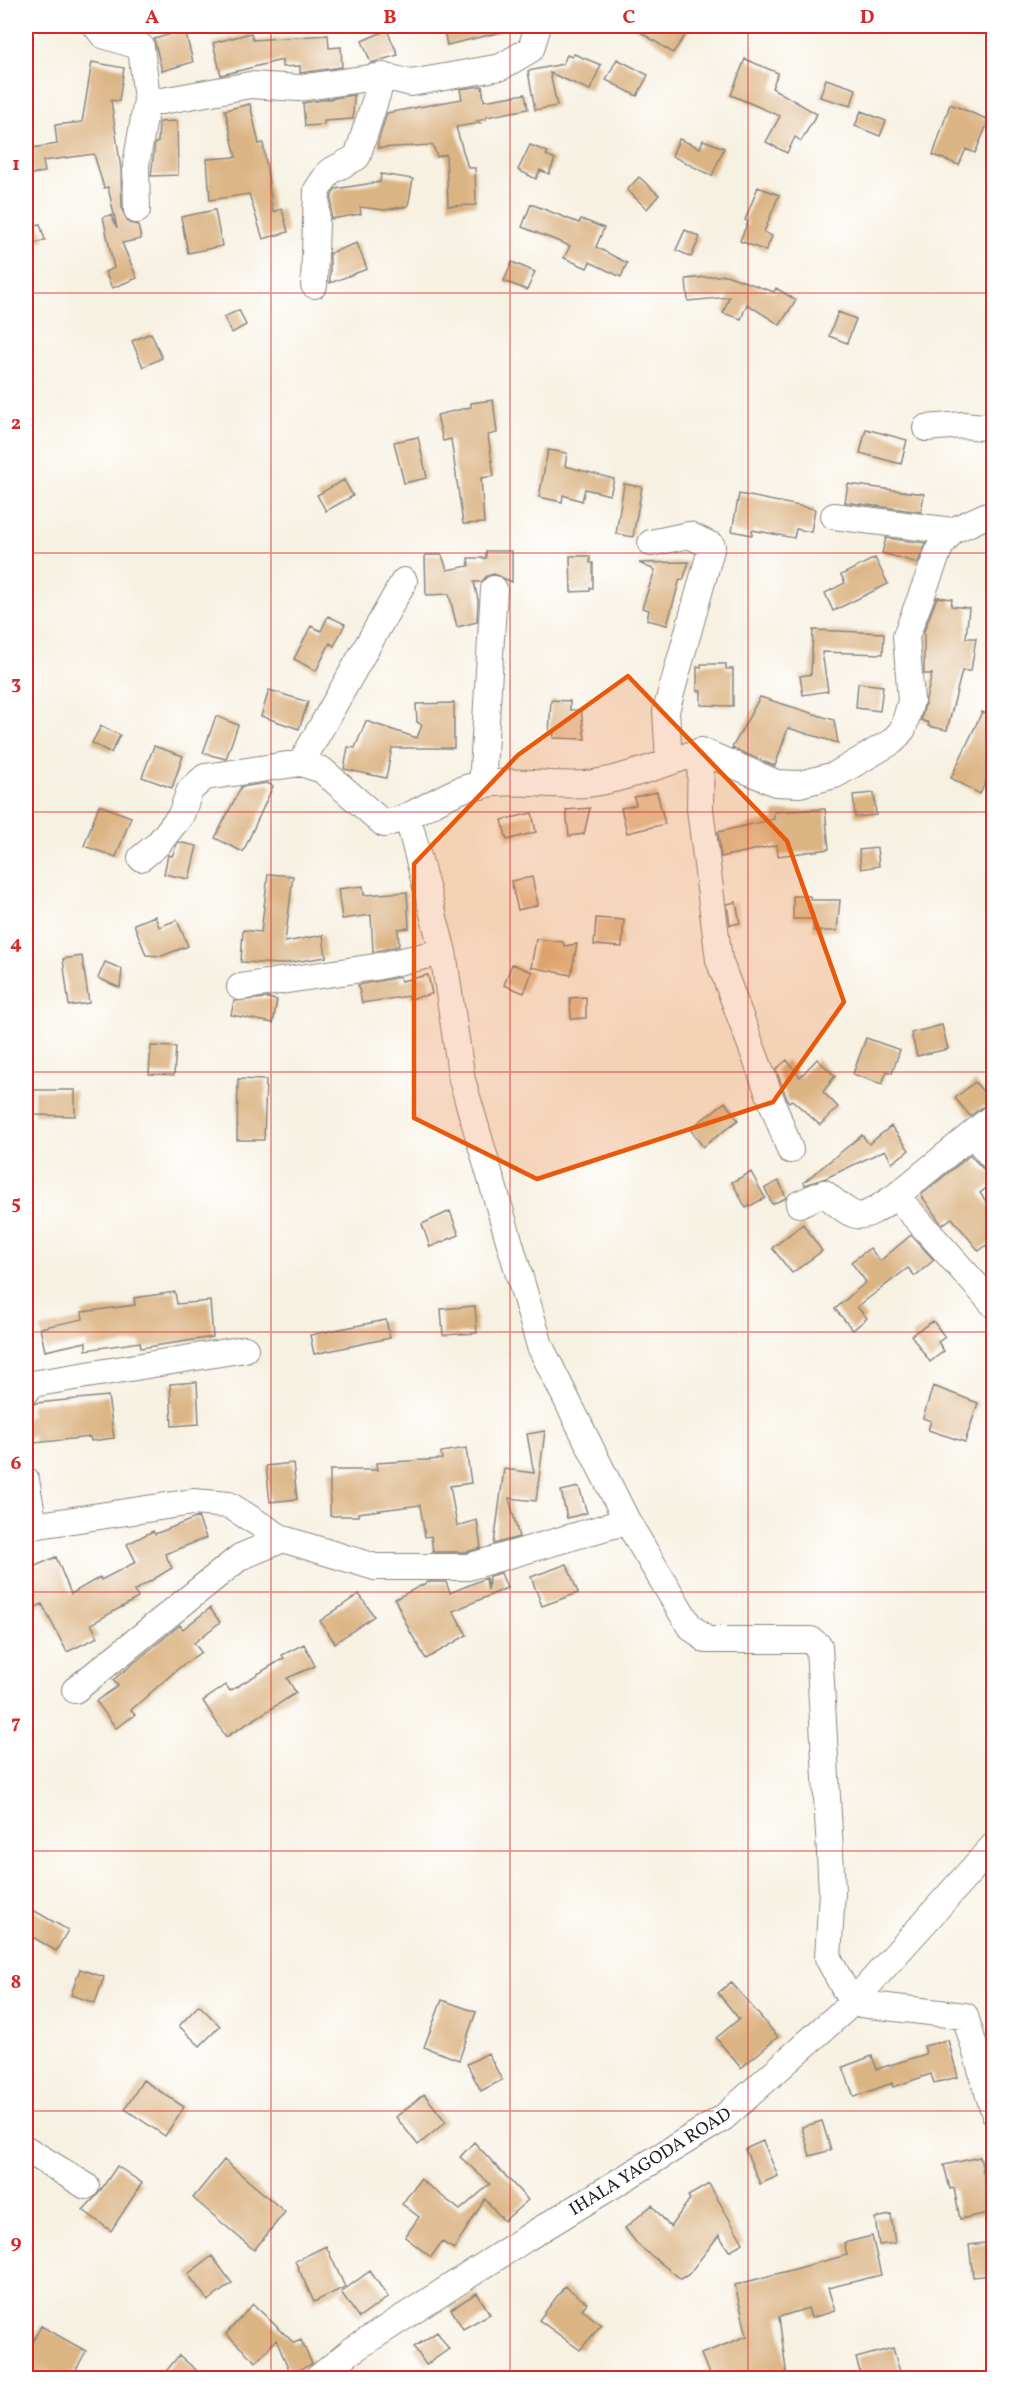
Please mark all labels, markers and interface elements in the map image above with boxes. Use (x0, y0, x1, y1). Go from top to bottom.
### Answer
text: A (145, 4, 159, 32)
text: B (383, 4, 397, 32)
text: C (623, 4, 636, 32)
text: D (860, 4, 874, 32)
text: 1 (12, 151, 20, 179)
text: 2 (11, 410, 21, 438)
text: 3 (11, 670, 21, 698)
text: 4 (10, 930, 22, 958)
text: 5 (11, 1190, 21, 1218)
text: 6 (11, 1450, 22, 1478)
text: 7 (11, 1709, 21, 1737)
text: 8 (11, 1969, 21, 1997)
street label: IHALA YAGODA ROAD (565, 2102, 737, 2222)
text: 9 (10, 2229, 22, 2257)

